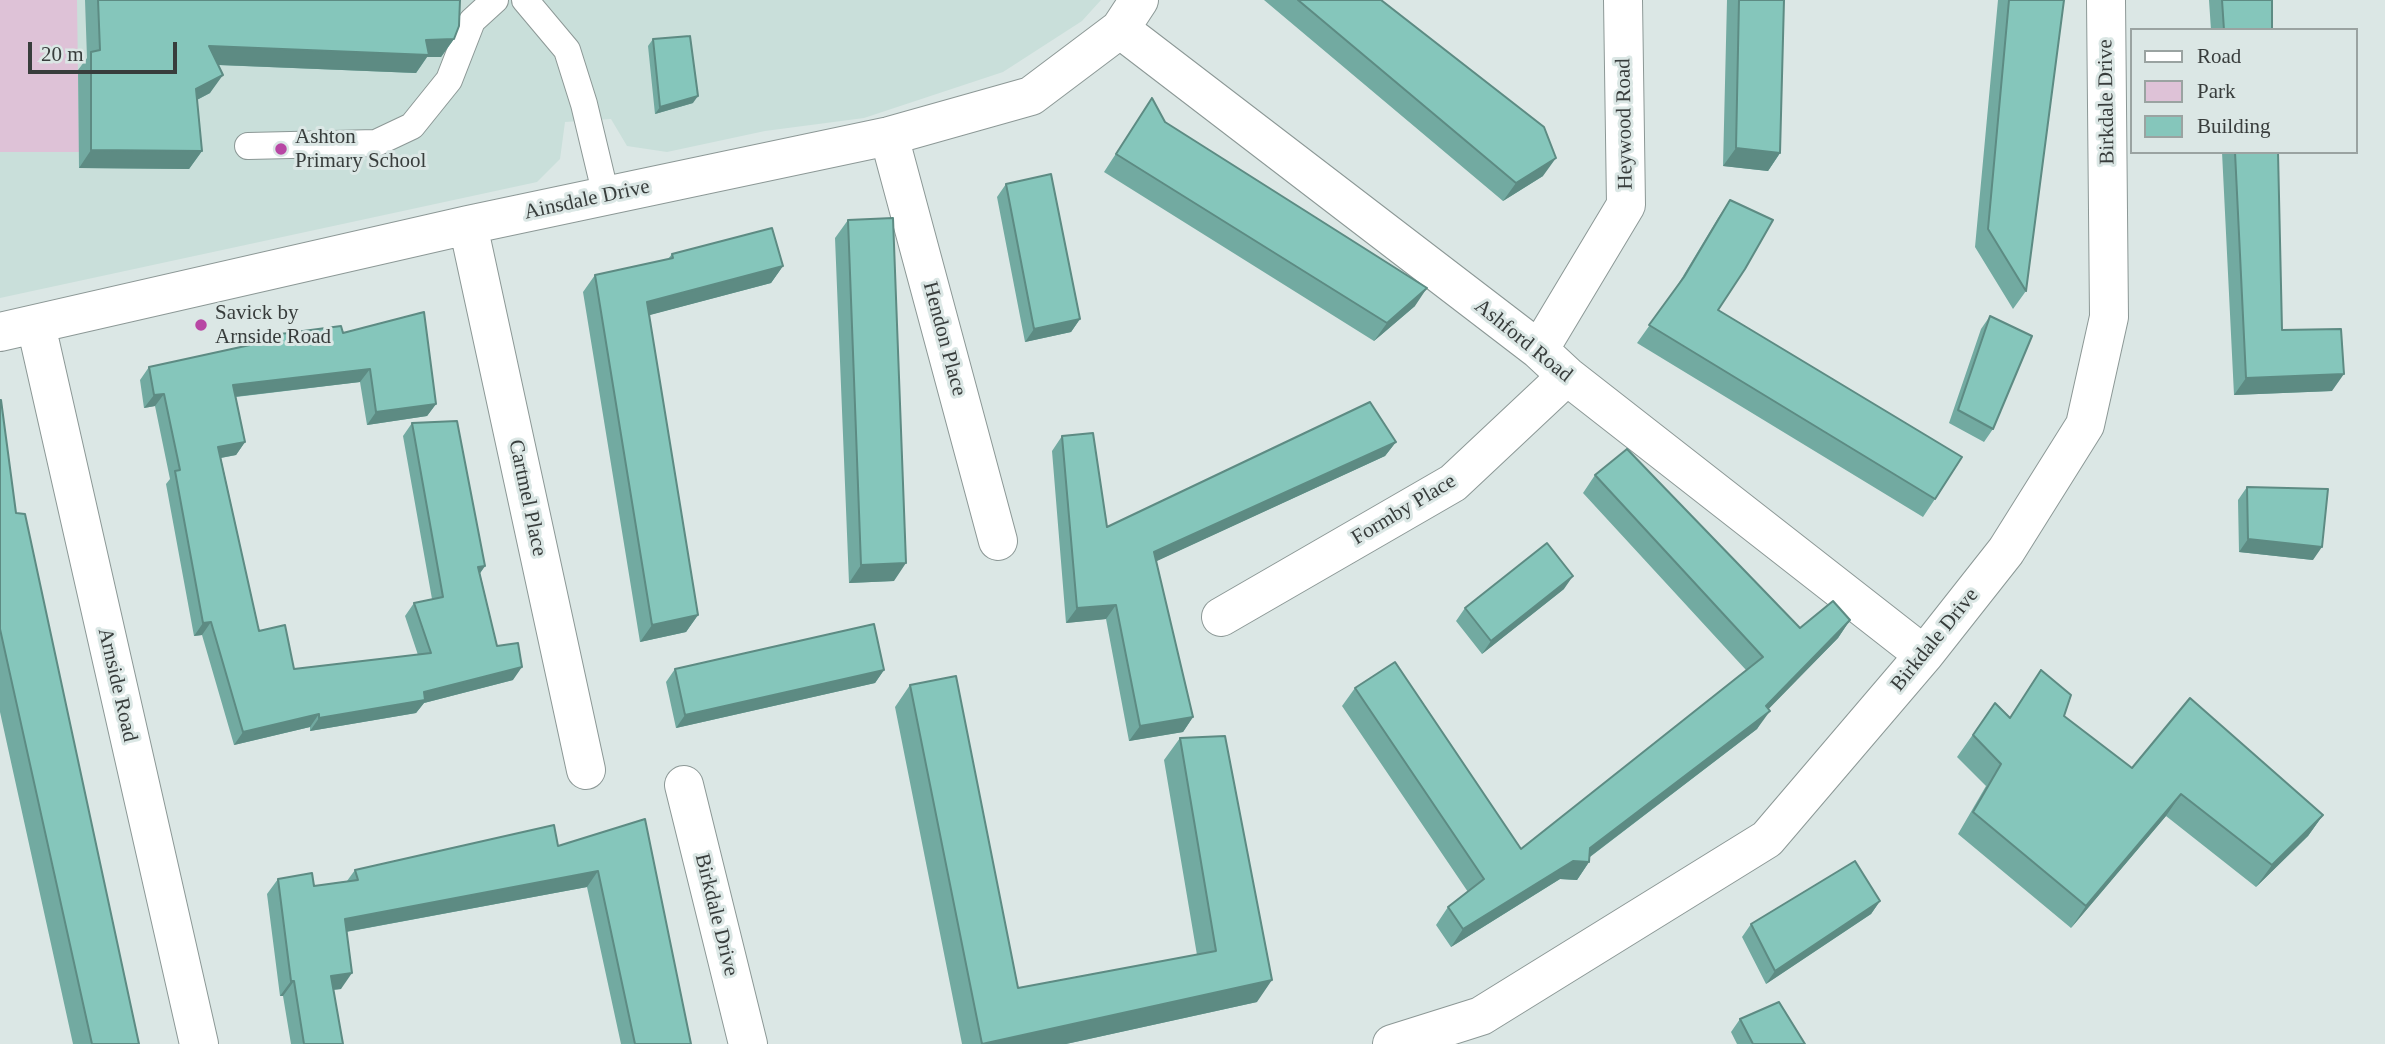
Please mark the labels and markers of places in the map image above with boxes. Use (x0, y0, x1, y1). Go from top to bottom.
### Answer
place label: Ashton Primary School (295, 124, 426, 174)
marker: Ashton Primary School (273, 141, 289, 157)
place label: Savick by Arnside Road (215, 300, 331, 350)
marker: Savick by Arnside Road (193, 317, 209, 333)

